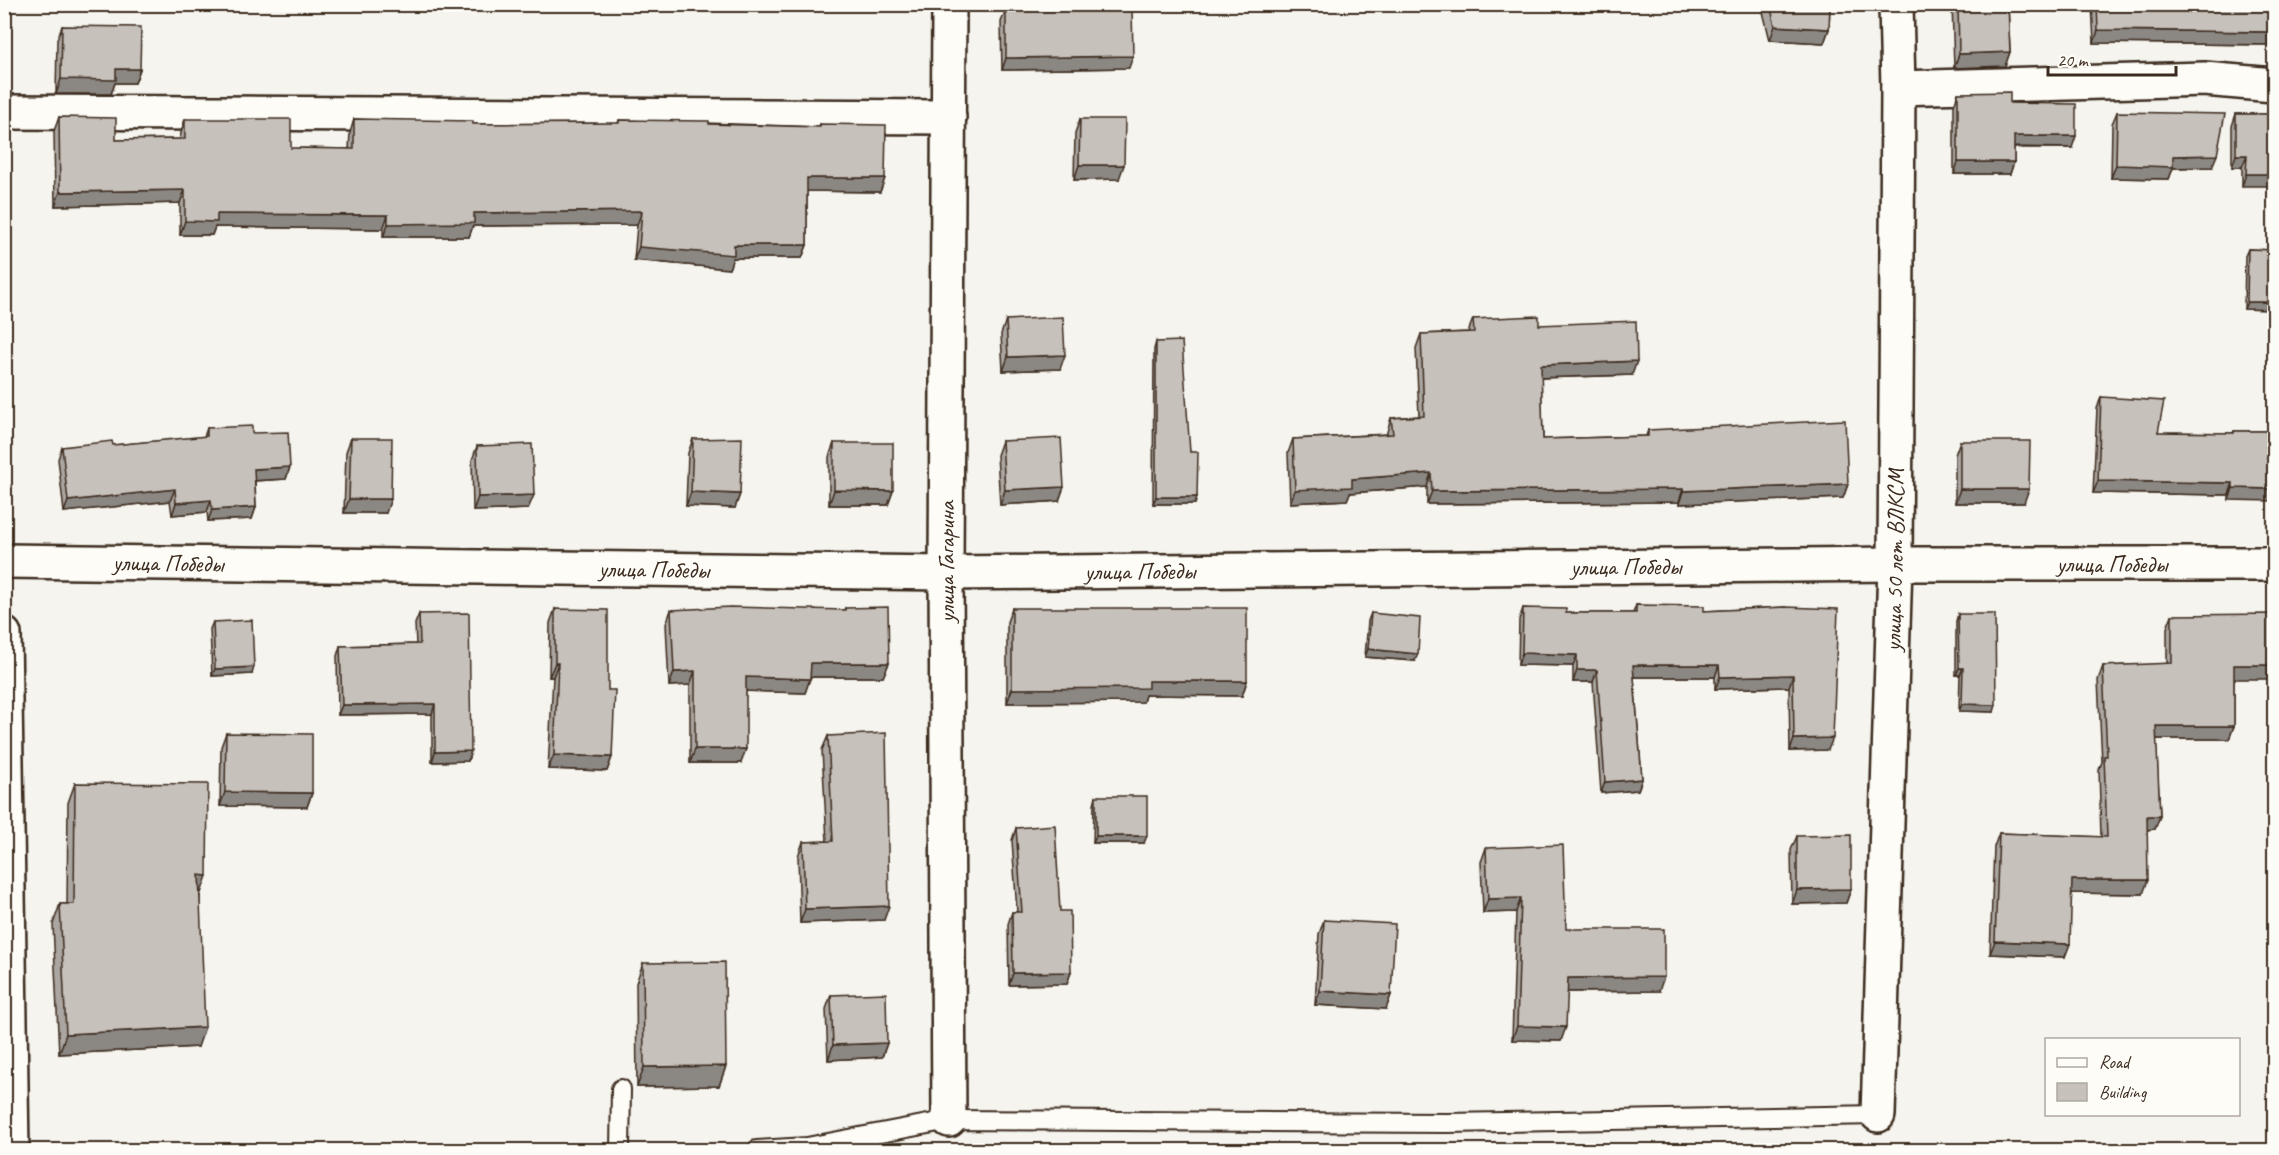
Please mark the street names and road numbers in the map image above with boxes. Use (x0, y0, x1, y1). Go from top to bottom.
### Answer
street label: улица 50 лет ВЛКСМ (1877, 467, 1911, 654)
street label: улица Гагарина (931, 500, 961, 625)
street label: улица Победы (110, 547, 226, 579)
street label: улица Победы (2054, 549, 2170, 579)
street label: улица Победы (1568, 551, 1684, 582)
street label: улица Победы (596, 554, 712, 585)
street label: улица Победы (1082, 556, 1198, 587)

